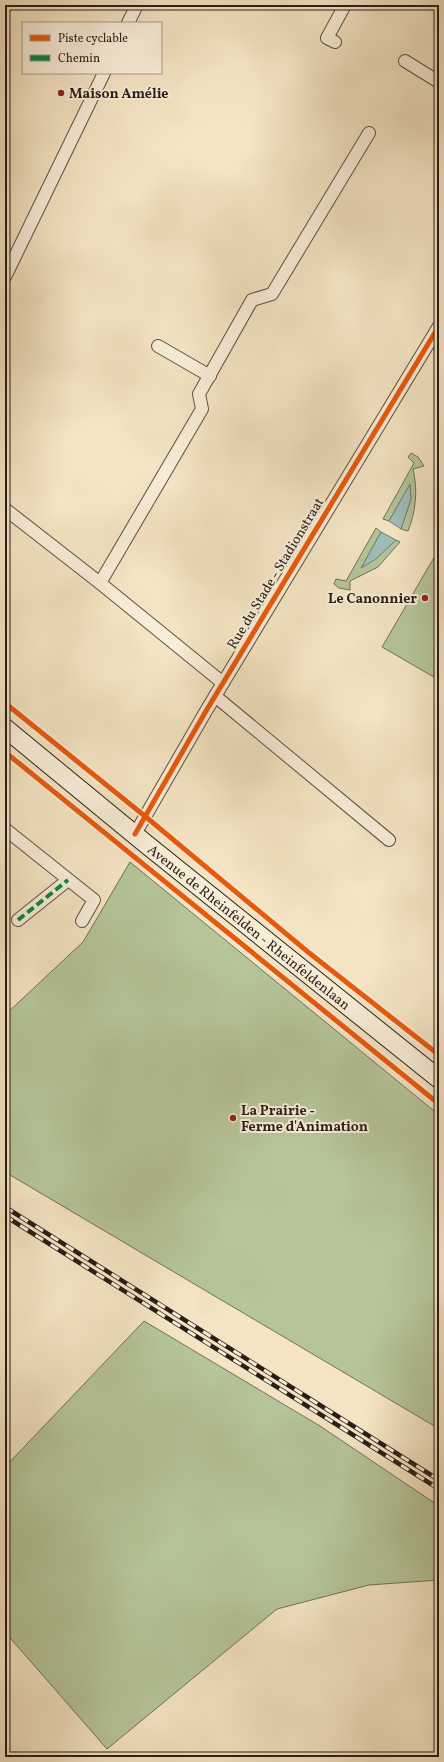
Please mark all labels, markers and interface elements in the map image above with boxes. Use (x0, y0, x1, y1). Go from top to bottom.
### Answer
legend (22, 22, 162, 74)
text: Piste cyclable (58, 31, 128, 47)
text: Chemin (58, 51, 100, 67)
place label: Maison Amélie (69, 85, 169, 104)
marker: Maison Amélie (56, 88, 66, 98)
street label: Rue du Stade - Stadionstraat (223, 494, 329, 653)
place label: Le Canonnier (328, 590, 417, 609)
marker: Le Canonnier (420, 593, 430, 603)
street label: Avenue de Rheinfelden - Rheinfeldenlaan (143, 841, 354, 1015)
place label: La Prairie - Ferme d'Animation (241, 1102, 368, 1137)
marker: La Prairie - Ferme d'Animation (228, 1113, 238, 1123)

